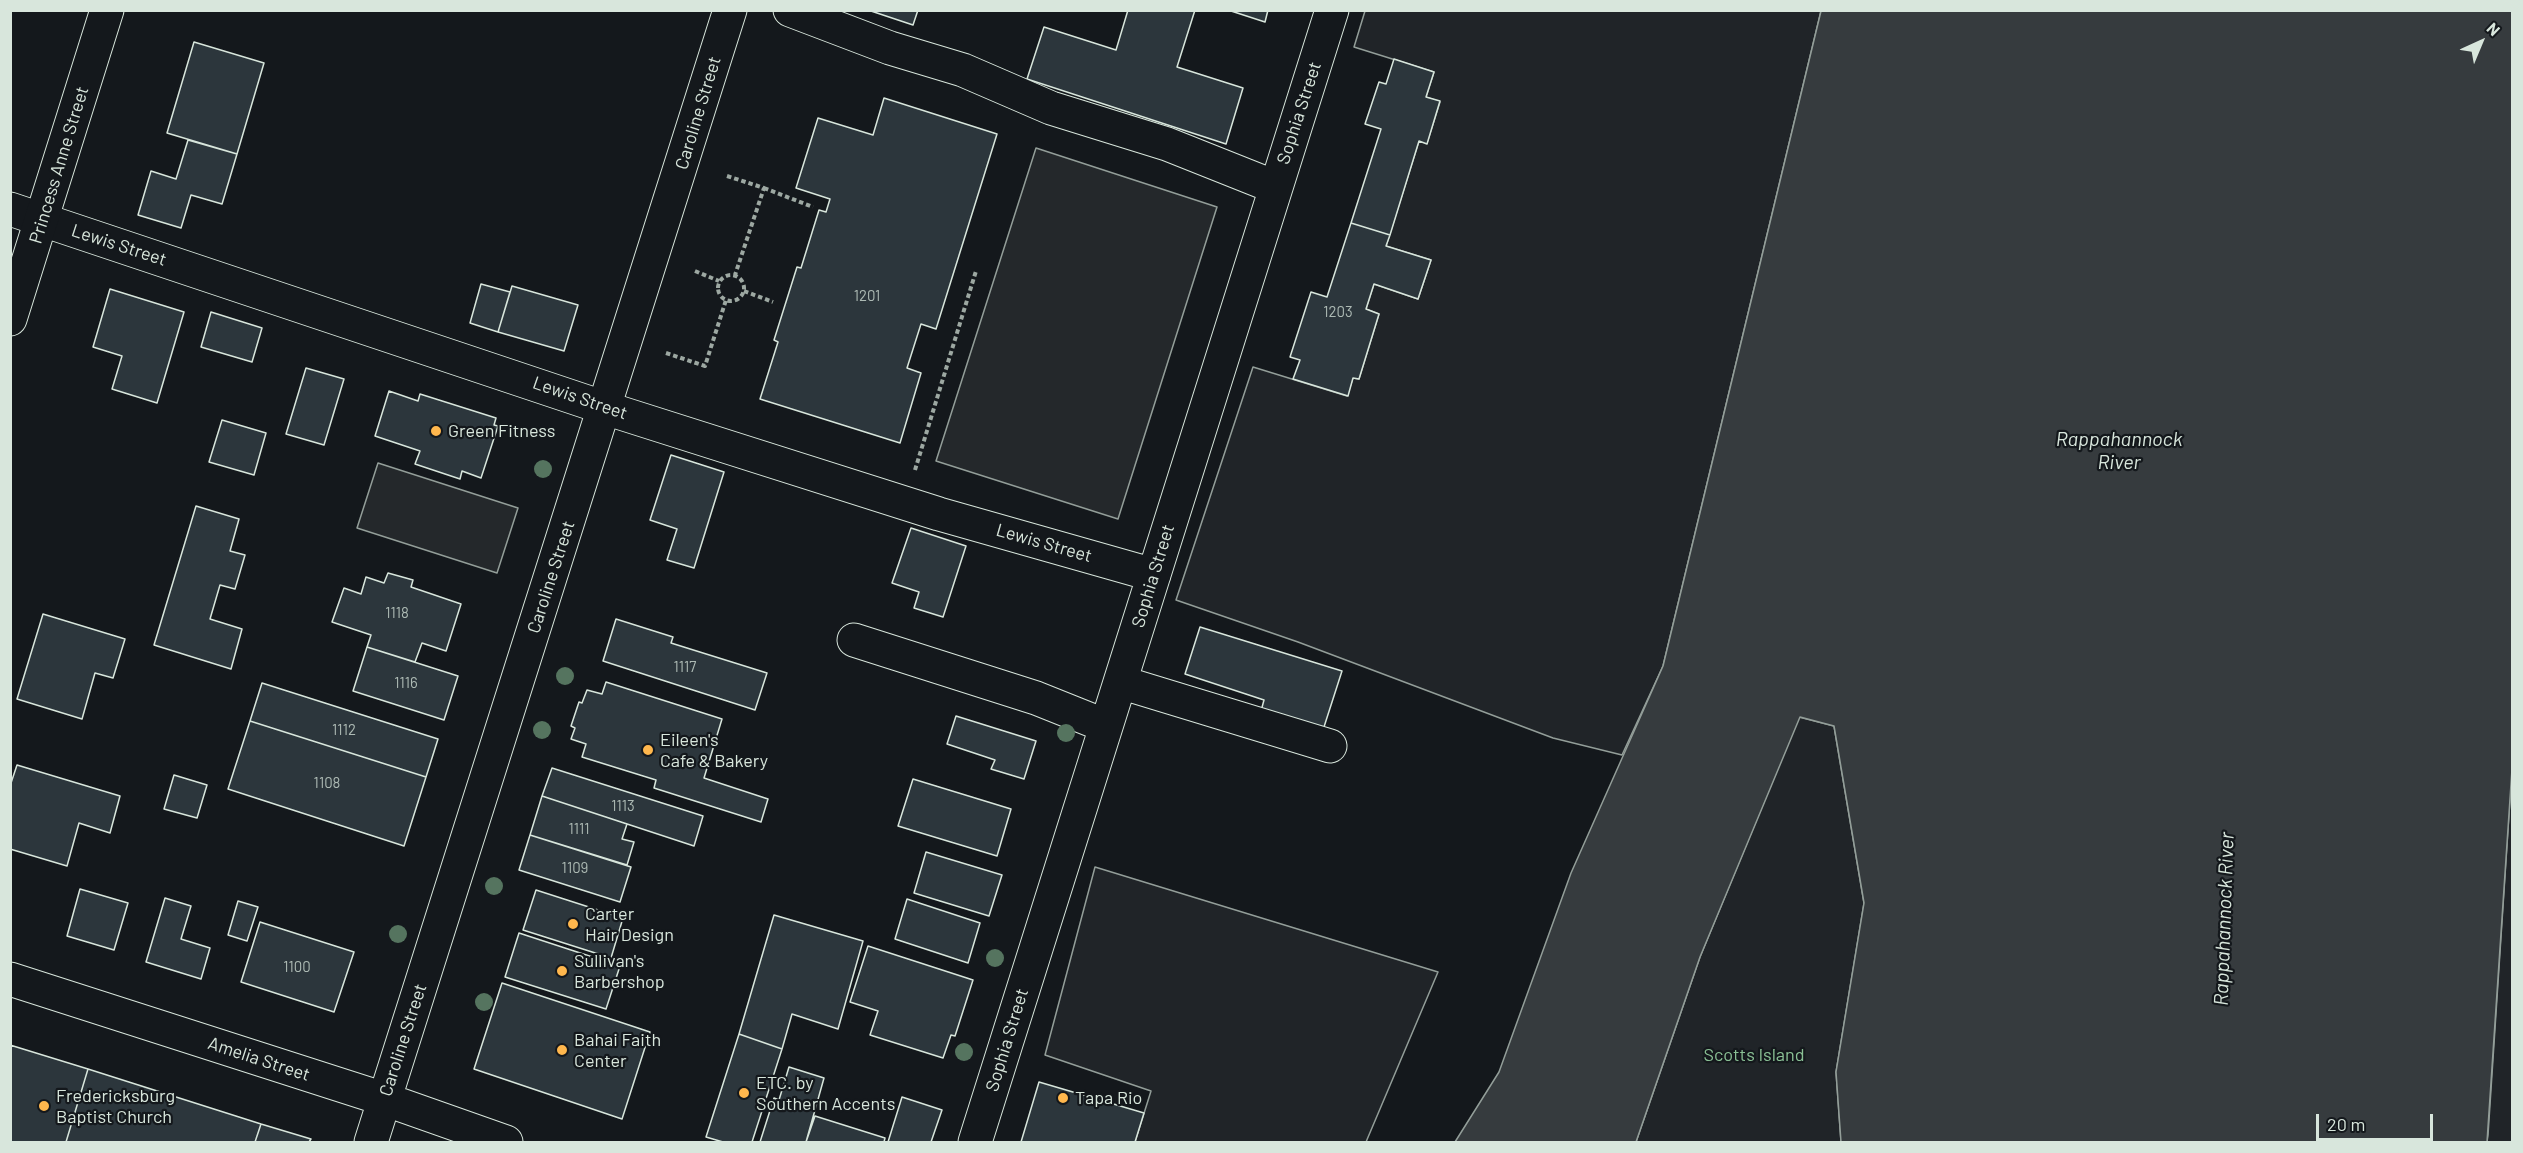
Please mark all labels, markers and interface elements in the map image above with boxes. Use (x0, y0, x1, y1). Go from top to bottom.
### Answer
north arrow (2451, 12, 2511, 72)
text: N (2483, 18, 2504, 39)
street label: Caroline Street (671, 54, 725, 172)
street label: Sophia Street (1272, 59, 1326, 167)
street label: Princess Anne Street (25, 84, 93, 246)
street label: Lewis Street (69, 220, 169, 270)
house number: 1201 (854, 287, 880, 305)
house number: 1203 (1323, 303, 1353, 321)
street label: Lewis Street (530, 372, 630, 424)
place label: Green Fitness (448, 420, 555, 442)
marker: Green Fitness (429, 424, 443, 438)
water label: Rappahannock River (2056, 427, 2182, 474)
street label: Caroline Street (523, 518, 579, 636)
street label: Lewis Street (994, 519, 1094, 567)
street label: Sophia Street (1127, 522, 1179, 630)
house number: 1118 (385, 604, 409, 622)
house number: 1117 (674, 658, 696, 676)
house number: 1116 (394, 674, 418, 692)
house number: 1112 (332, 721, 356, 739)
place label: Eileen's Cafe & Bakery (660, 729, 768, 771)
marker: Eileen's Cafe & Bakery (641, 743, 655, 757)
house number: 1108 (314, 774, 340, 792)
house number: 1113 (611, 797, 635, 815)
house number: 1111 (568, 820, 590, 838)
water label: Rappahannock River (2209, 832, 2239, 1006)
house number: 1109 (562, 859, 588, 877)
place label: Carter Hair Design (585, 903, 674, 946)
marker: Carter Hair Design (566, 917, 580, 931)
place label: Sullivan's Barbershop (574, 950, 665, 992)
house number: 1100 (283, 958, 311, 976)
marker: Sullivan's Barbershop (555, 964, 569, 978)
street label: Caroline Street (375, 981, 431, 1099)
street label: Sophia Street (981, 986, 1033, 1094)
place label: Bahai Faith Center (574, 1029, 661, 1072)
street label: Amelia Street (205, 1032, 313, 1086)
marker: Bahai Faith Center (555, 1043, 569, 1057)
park label: Scotts Island (1704, 1044, 1804, 1066)
place label: ETC. by Southern Accents (756, 1072, 895, 1114)
place label: Fredericksburg Baptist Church (56, 1085, 175, 1128)
marker: ETC. by Southern Accents (737, 1086, 751, 1100)
place label: Tapa Rio (1075, 1087, 1142, 1109)
marker: Tapa Rio (1056, 1091, 1070, 1105)
marker: Fredericksburg Baptist Church (37, 1099, 51, 1113)
scale bar (2319, 1102, 2436, 1140)
text: 20 m (2327, 1113, 2365, 1135)

